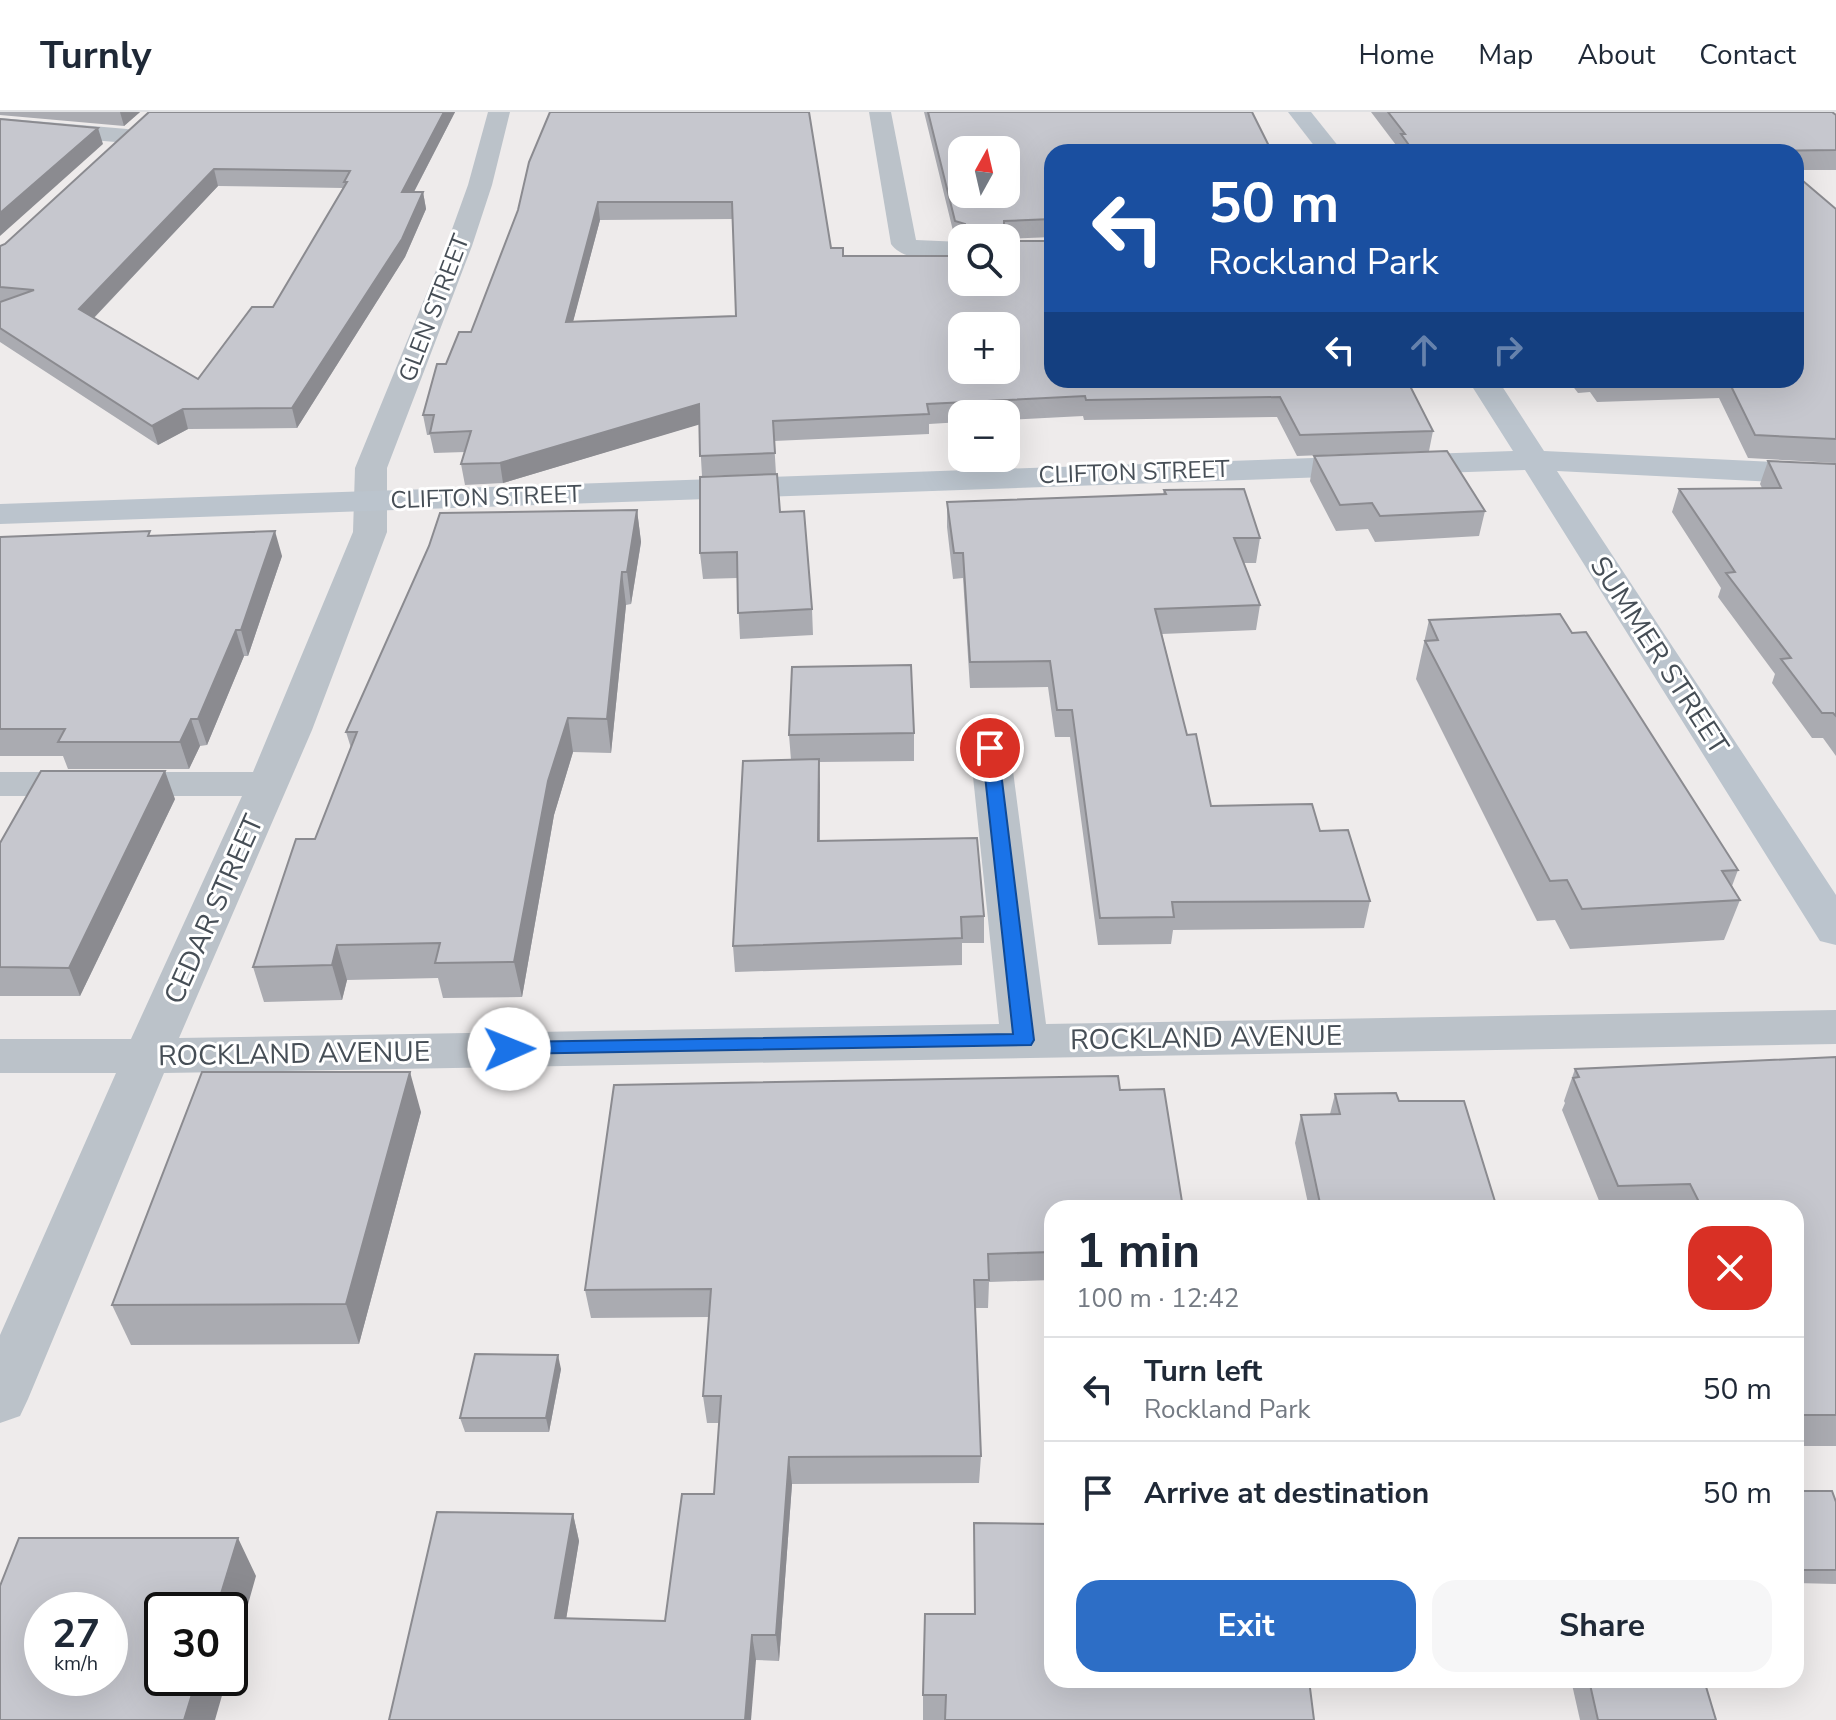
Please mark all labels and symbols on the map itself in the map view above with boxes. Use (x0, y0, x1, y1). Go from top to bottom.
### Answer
north arrow (948, 136, 1020, 208)
street label: GLEN STREET (391, 229, 477, 386)
street label: CLIFTON STREET (1038, 453, 1231, 491)
street label: CLIFTON STREET (390, 478, 583, 516)
street label: SUMMER STREET (1581, 549, 1738, 762)
pin (956, 714, 1024, 782)
street label: CEDAR STREET (155, 809, 273, 1010)
position arrow (467, 1007, 551, 1091)
street label: ROCKLAND AVENUE (1070, 1017, 1342, 1059)
street label: ROCKLAND AVENUE (158, 1033, 430, 1075)
speed limit sign: 30 (144, 1592, 248, 1696)

